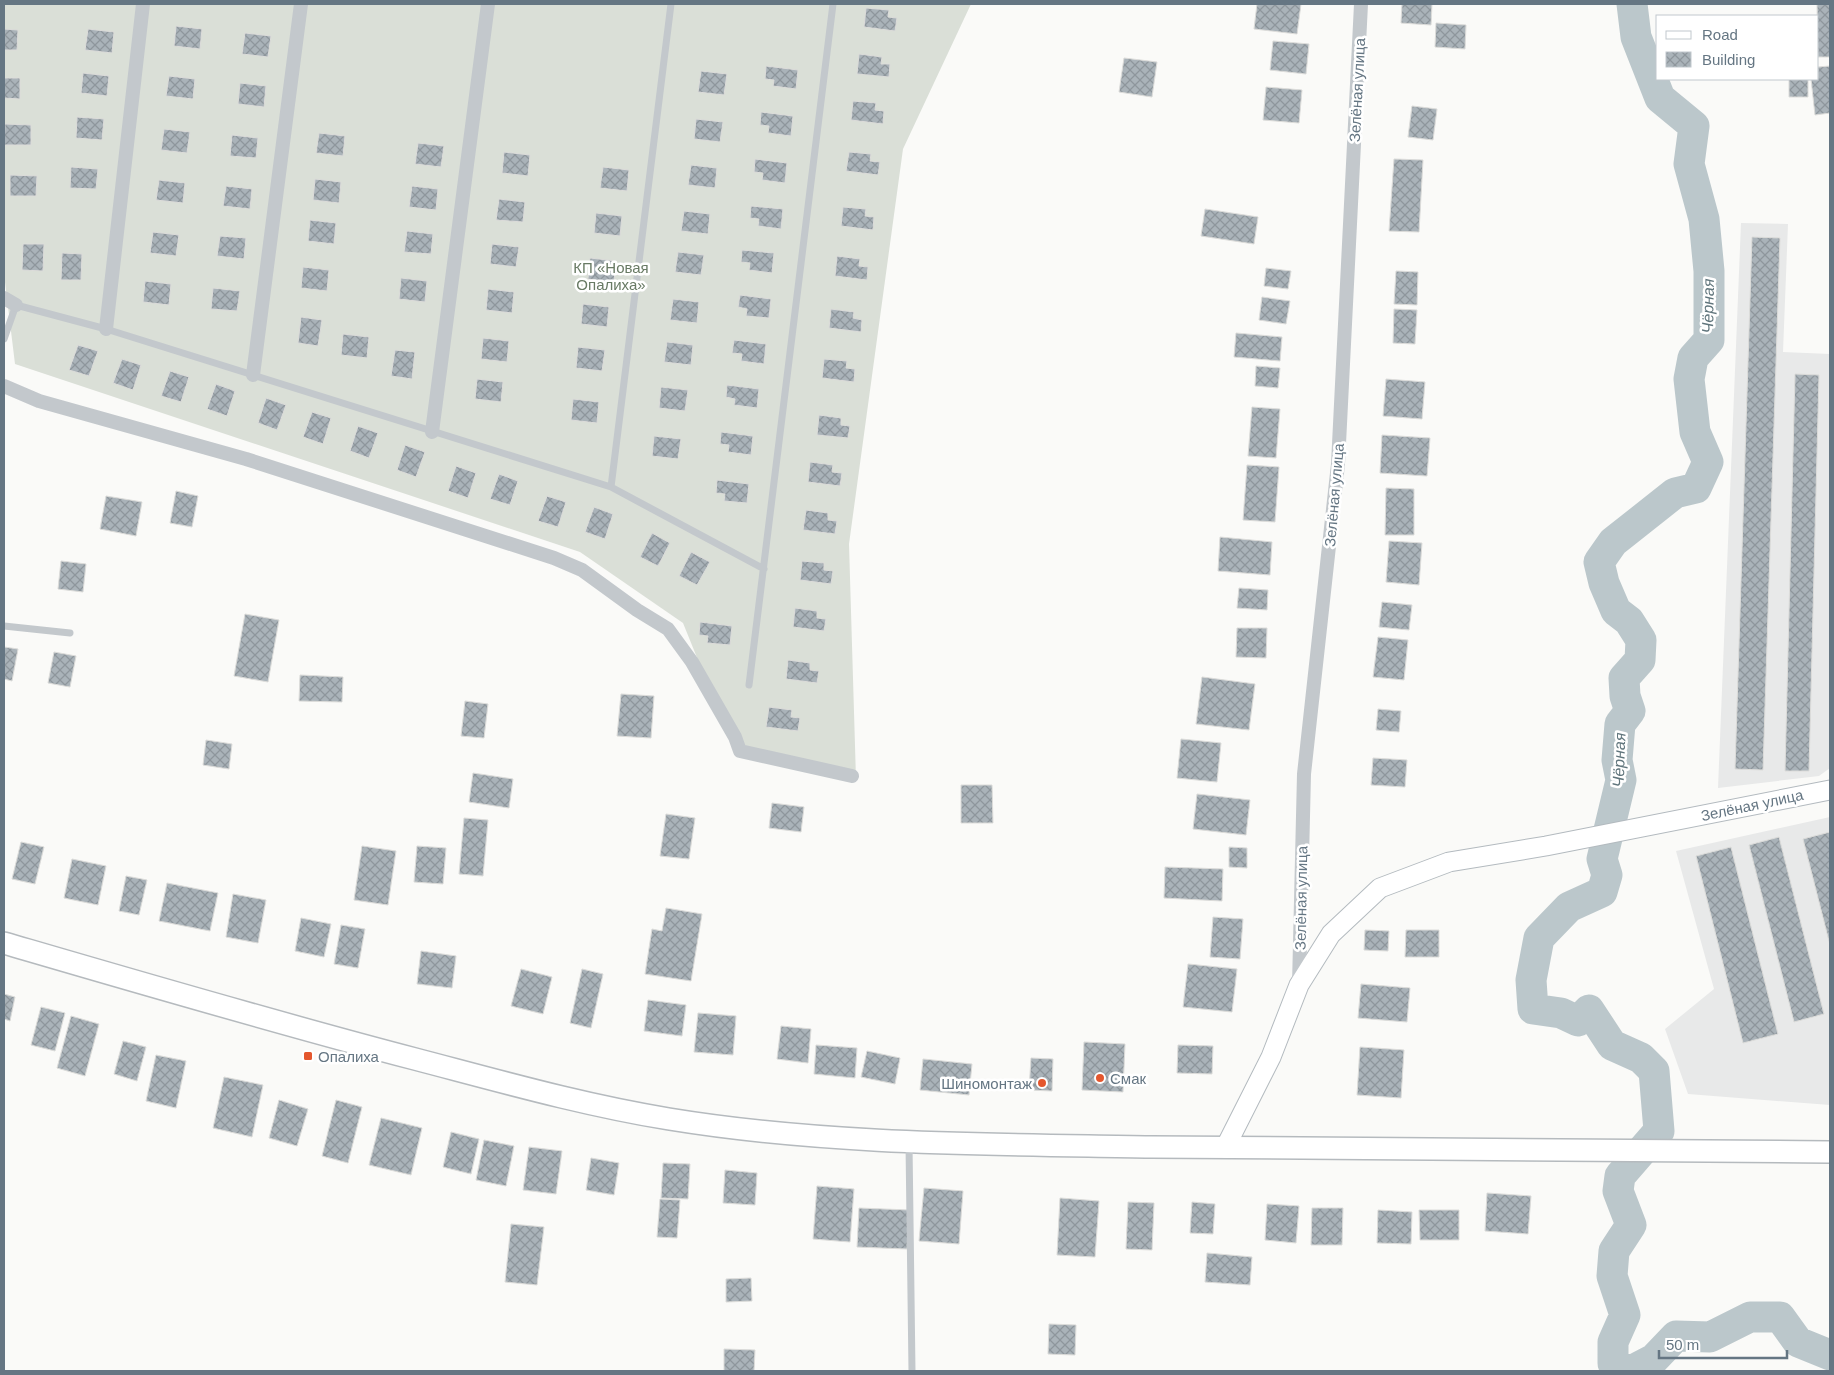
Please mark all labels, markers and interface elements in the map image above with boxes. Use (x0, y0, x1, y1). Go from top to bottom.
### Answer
legend (1656, 15, 1819, 80)
text: Road (1702, 26, 1738, 43)
street label: Зелёная улица (1346, 37, 1368, 142)
text: Building (1702, 51, 1755, 68)
park label: КП «Новая Опалиха» (573, 259, 649, 293)
water label: Чёрная (1699, 278, 1717, 334)
street label: Зелёная улица (1321, 442, 1347, 548)
water label: Чёрная (1610, 732, 1628, 788)
street label: Зелёная улица (1699, 786, 1805, 824)
street label: Зелёная улица (1292, 845, 1310, 950)
place label: Опалиха (318, 1048, 380, 1065)
marker: Опалиха (302, 1050, 314, 1062)
place label: Смак (1110, 1070, 1146, 1087)
marker: Смак (1094, 1072, 1106, 1084)
place label: Шиномонтаж (941, 1075, 1032, 1092)
marker: Шиномонтаж (1036, 1077, 1048, 1089)
scale bar (1659, 1328, 1786, 1360)
text: 50 m (1666, 1336, 1699, 1353)

